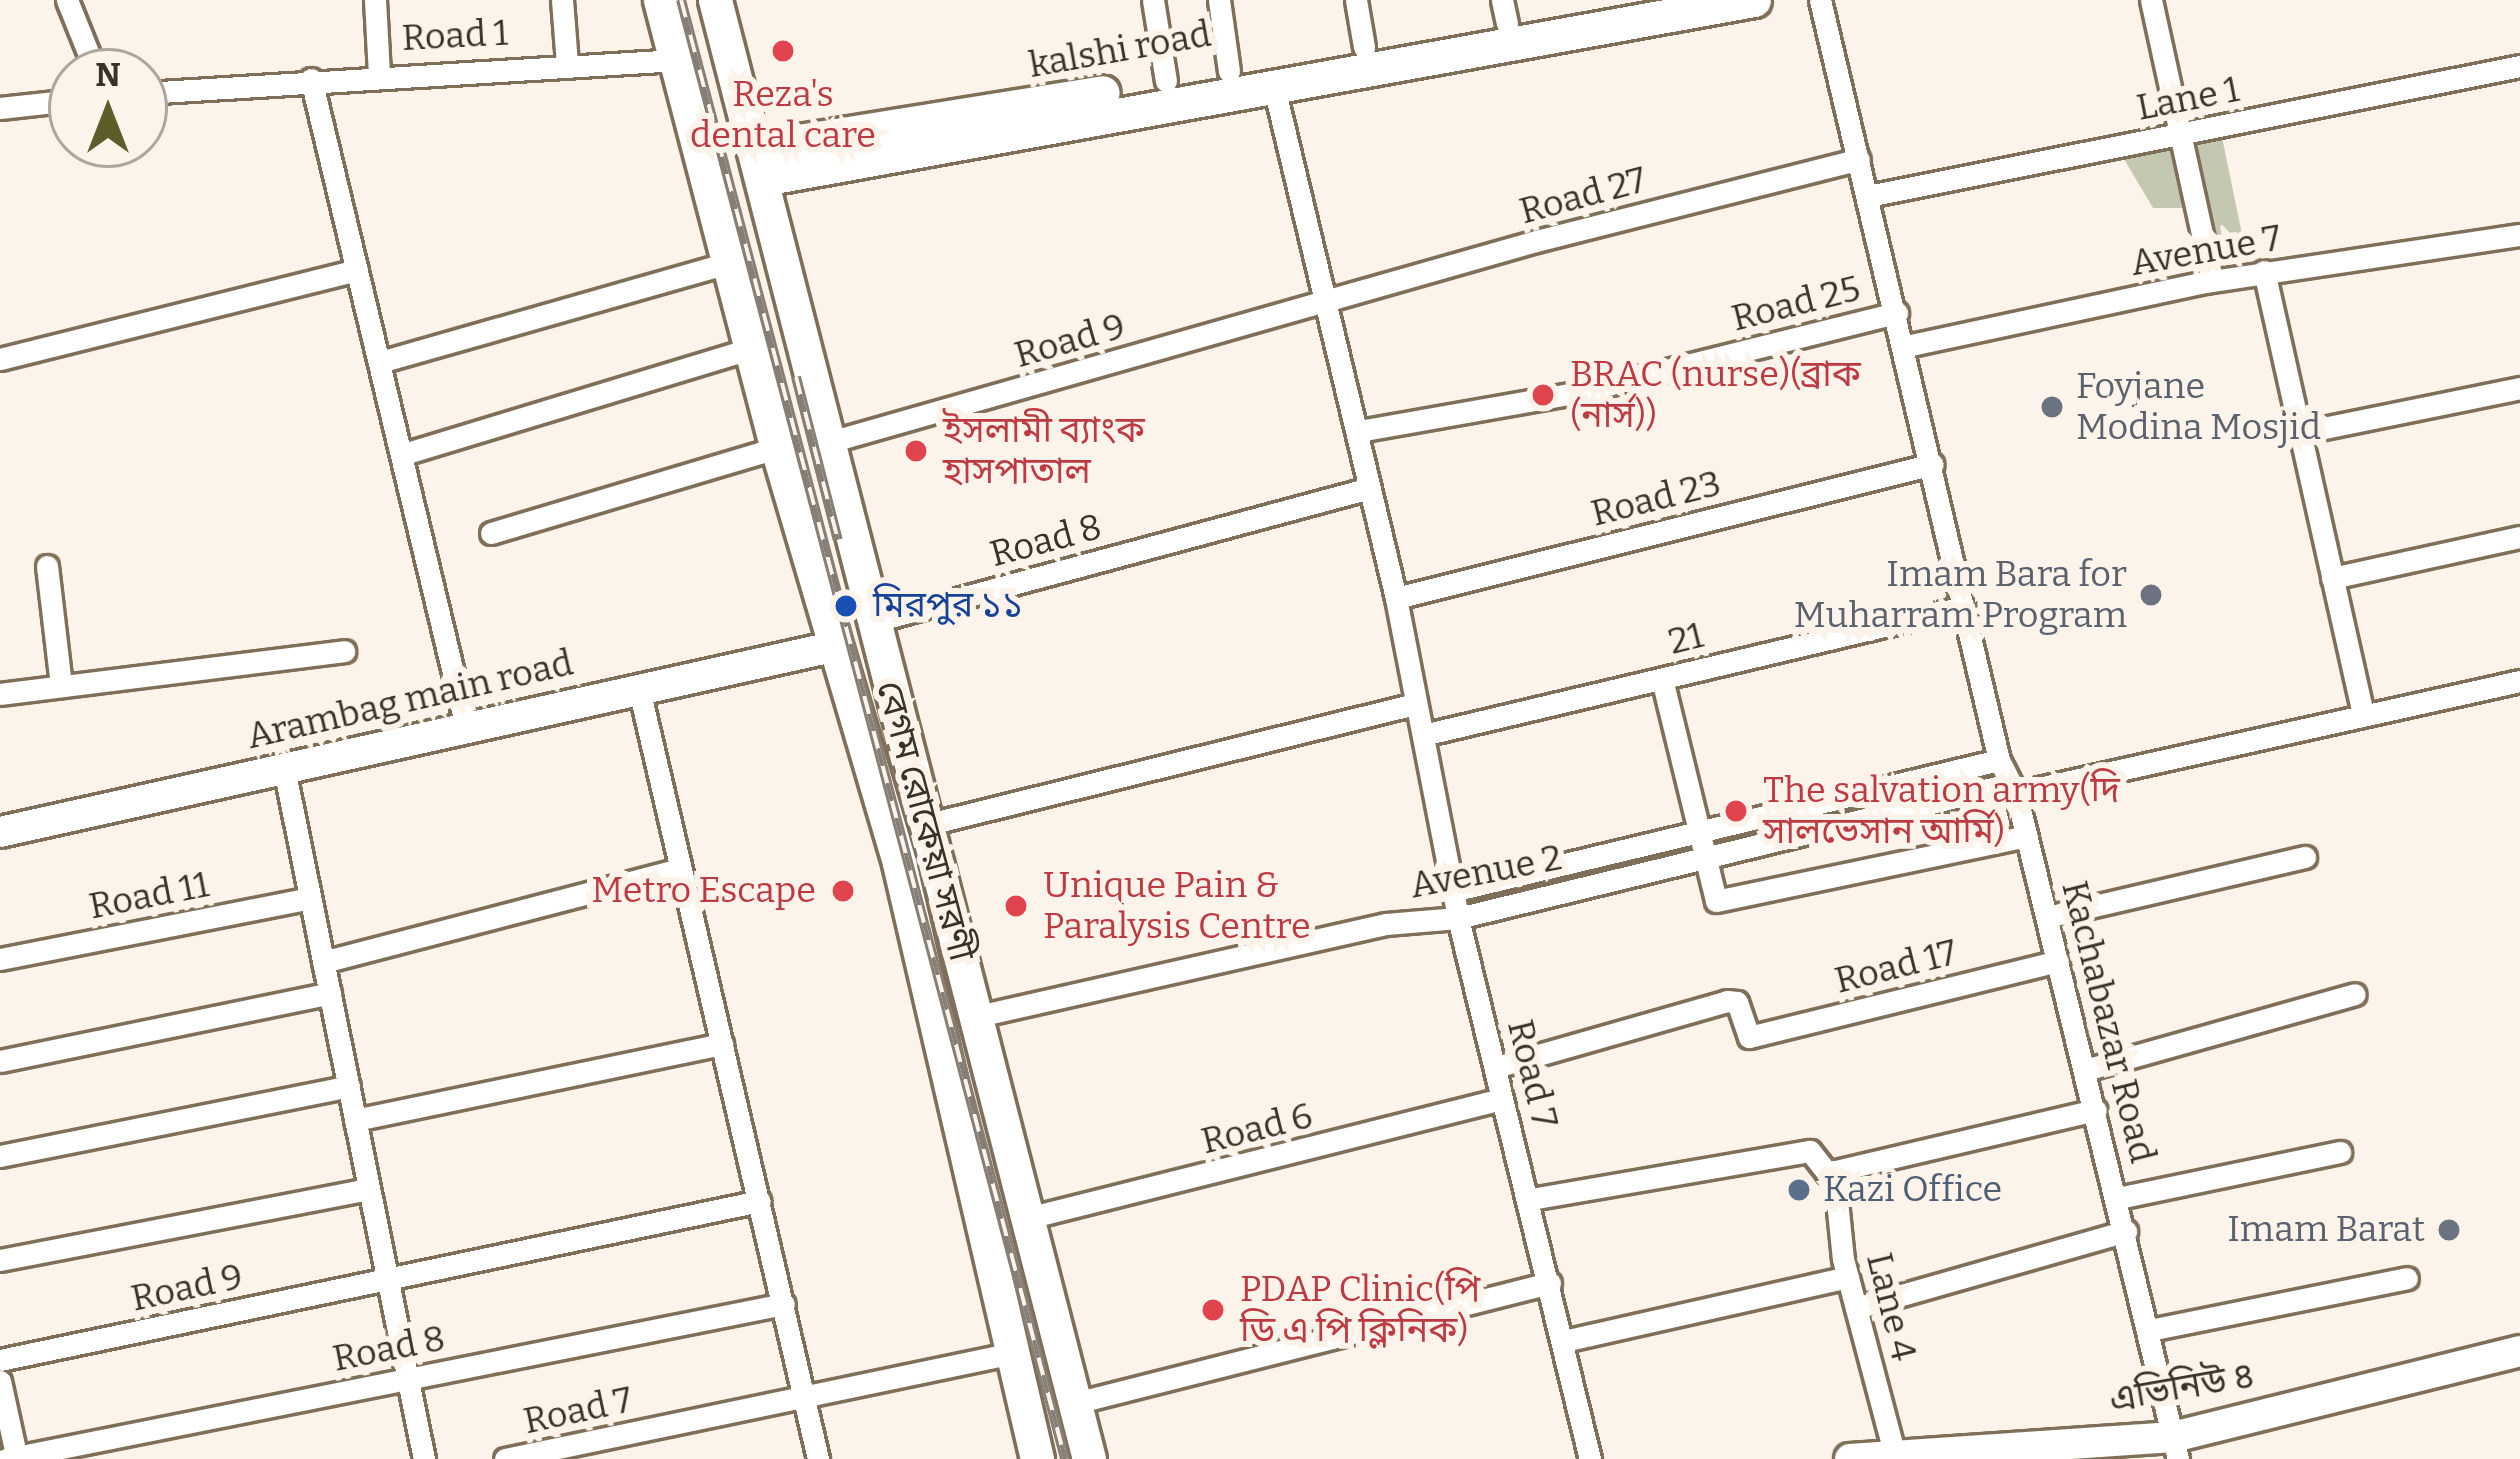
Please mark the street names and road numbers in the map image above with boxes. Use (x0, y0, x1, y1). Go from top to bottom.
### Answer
street label: Road 1 (401, 12, 509, 60)
street label: kalshi road (1026, 13, 1214, 87)
street label: Lane 1 (2133, 68, 2243, 130)
street label: Road 27 (1515, 158, 1651, 234)
street label: Avenue 7 (2127, 217, 2285, 285)
street label: Road 25 (1727, 267, 1865, 341)
street label: Road 9 (1010, 305, 1130, 377)
street label: Road 23 (1587, 462, 1725, 536)
street label: Road 8 (986, 505, 1106, 577)
street label: 21 (1664, 614, 1708, 664)
street label: Arambag main road (243, 641, 577, 759)
street label: বেগম রোকেয়া সরণী (867, 676, 983, 966)
street label: Avenue 2 (1407, 836, 1565, 908)
street label: Road 11 (85, 863, 213, 929)
street label: Kachabazar Road (2052, 877, 2164, 1167)
street label: Road 17 (1831, 931, 1961, 1003)
street label: Road 7 (1498, 1015, 1566, 1133)
street label: Road 6 (1197, 1094, 1317, 1164)
street label: Lane 4 (1857, 1248, 1925, 1366)
street label: Road 9 (127, 1255, 247, 1321)
street label: Road 8 (329, 1317, 449, 1381)
street label: এভিনিউ ৪ (2106, 1354, 2258, 1422)
street label: Road 7 (520, 1378, 636, 1444)

